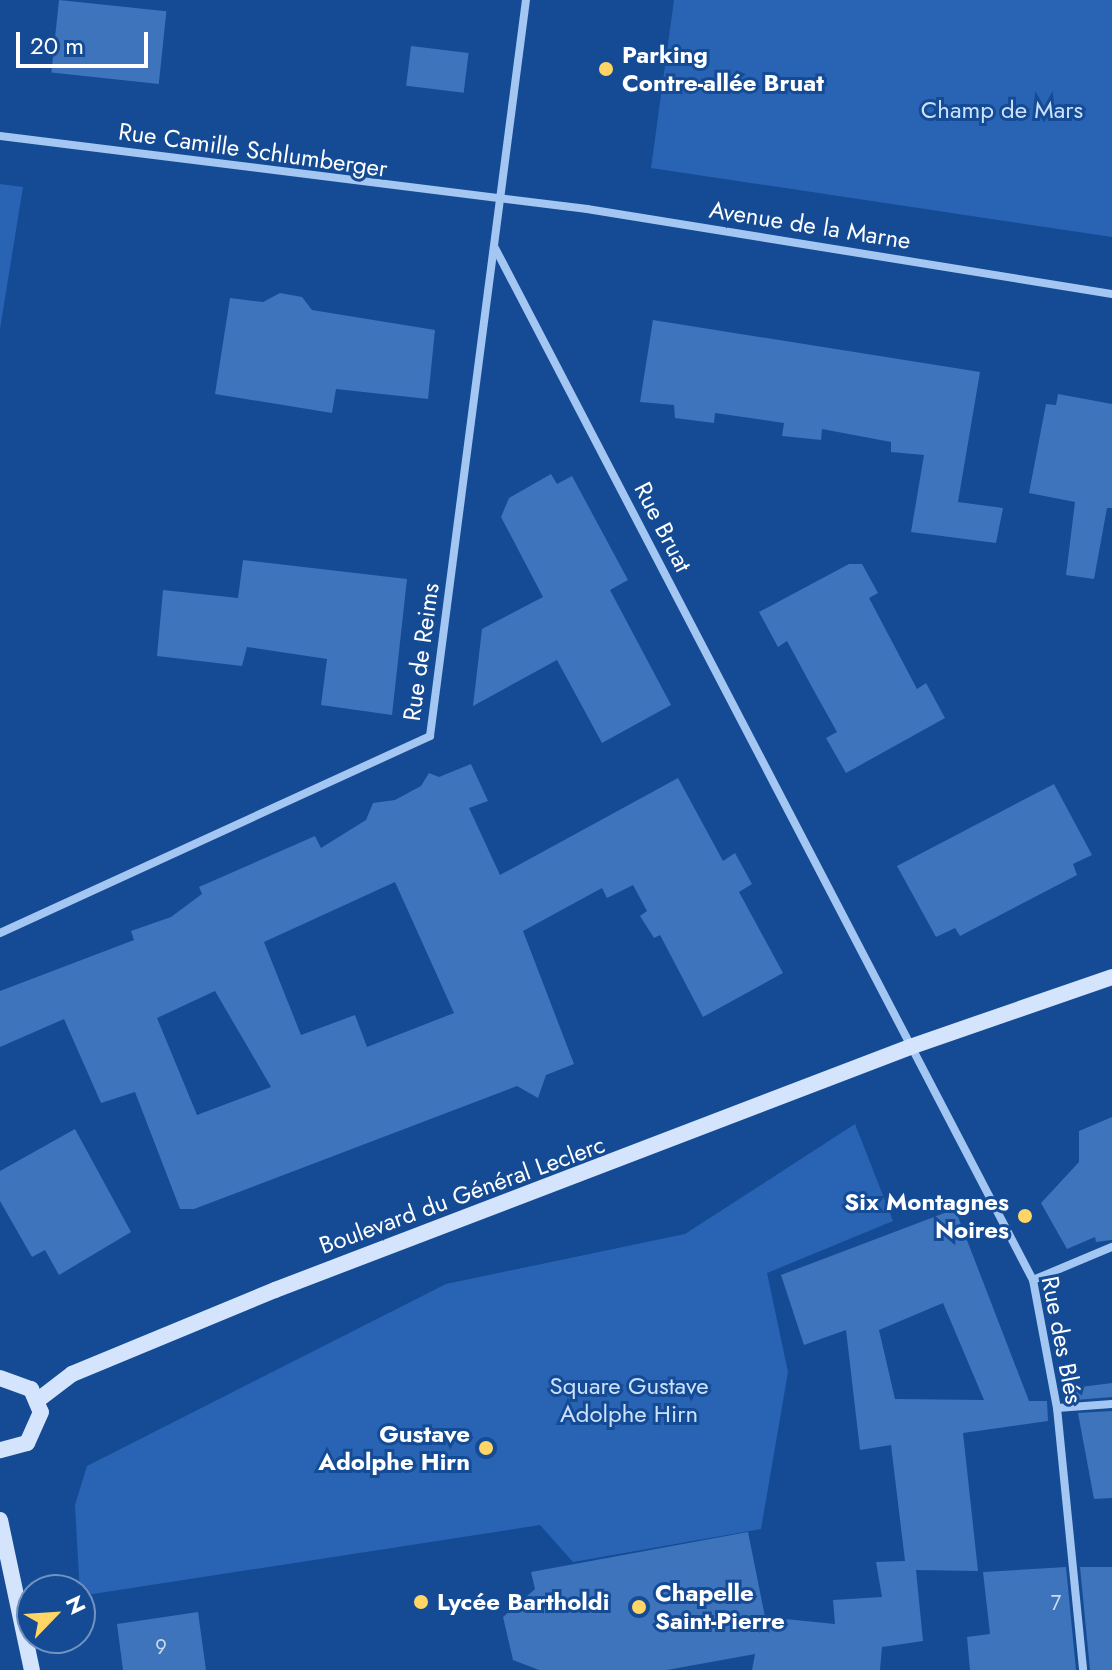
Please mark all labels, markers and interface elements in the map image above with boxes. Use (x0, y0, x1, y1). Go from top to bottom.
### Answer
scale bar (20, 16, 152, 66)
text: 20 m (30, 28, 84, 63)
place label: Parking Contre-allée Bruat (622, 41, 824, 97)
marker: Parking Contre-allée Bruat (597, 60, 615, 78)
park label: Champ de Mars (921, 96, 1083, 124)
street label: Rue Camille Schlumberger (117, 117, 389, 183)
street label: Avenue de la Marne (707, 195, 913, 255)
street label: Rue Bruat (628, 477, 698, 577)
street label: Rue de Reims (397, 581, 445, 723)
street label: Boulevard du Général Leclerc (315, 1130, 609, 1260)
place label: Six Montagnes Noires (844, 1188, 1009, 1244)
marker: Six Montagnes Noires (1016, 1207, 1034, 1225)
street label: Rue des Blés (1036, 1274, 1088, 1406)
park label: Square Gustave Adolphe Hirn (549, 1372, 709, 1428)
place label: Gustave Adolphe Hirn (318, 1420, 470, 1476)
marker: Gustave Adolphe Hirn (477, 1439, 495, 1457)
north arrow (16, 1574, 96, 1654)
place label: Chapelle Saint-Pierre (655, 1579, 785, 1635)
place label: Lycée Bartholdi (437, 1588, 609, 1616)
text: N (58, 1590, 94, 1619)
house number: 7 (1051, 1591, 1061, 1615)
marker: Lycée Bartholdi (412, 1593, 430, 1611)
marker: Chapelle Saint-Pierre (630, 1598, 648, 1616)
house number: 9 (155, 1635, 167, 1659)

